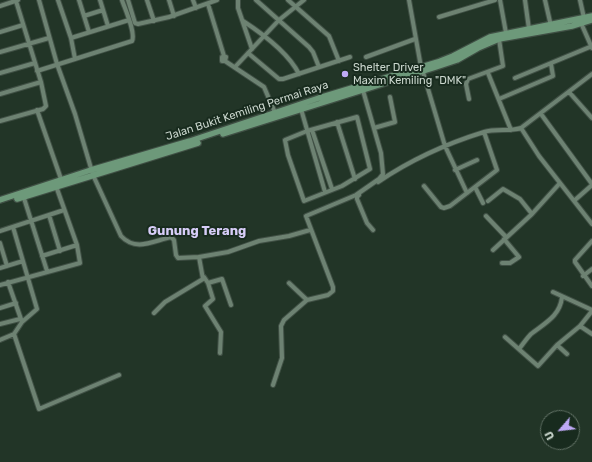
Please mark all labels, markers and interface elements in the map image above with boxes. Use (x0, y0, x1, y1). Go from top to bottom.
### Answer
place label: Shelter Driver Maxim Kemiling "DMK" (353, 61, 466, 87)
marker: Shelter Driver Maxim Kemiling "DMK" (340, 69, 350, 79)
street label: Jalan Bukit Kemiling Permai Raya (164, 78, 330, 144)
district label: Gunung Terang (148, 223, 246, 239)
north arrow (540, 410, 580, 450)
text: U (542, 429, 557, 442)

